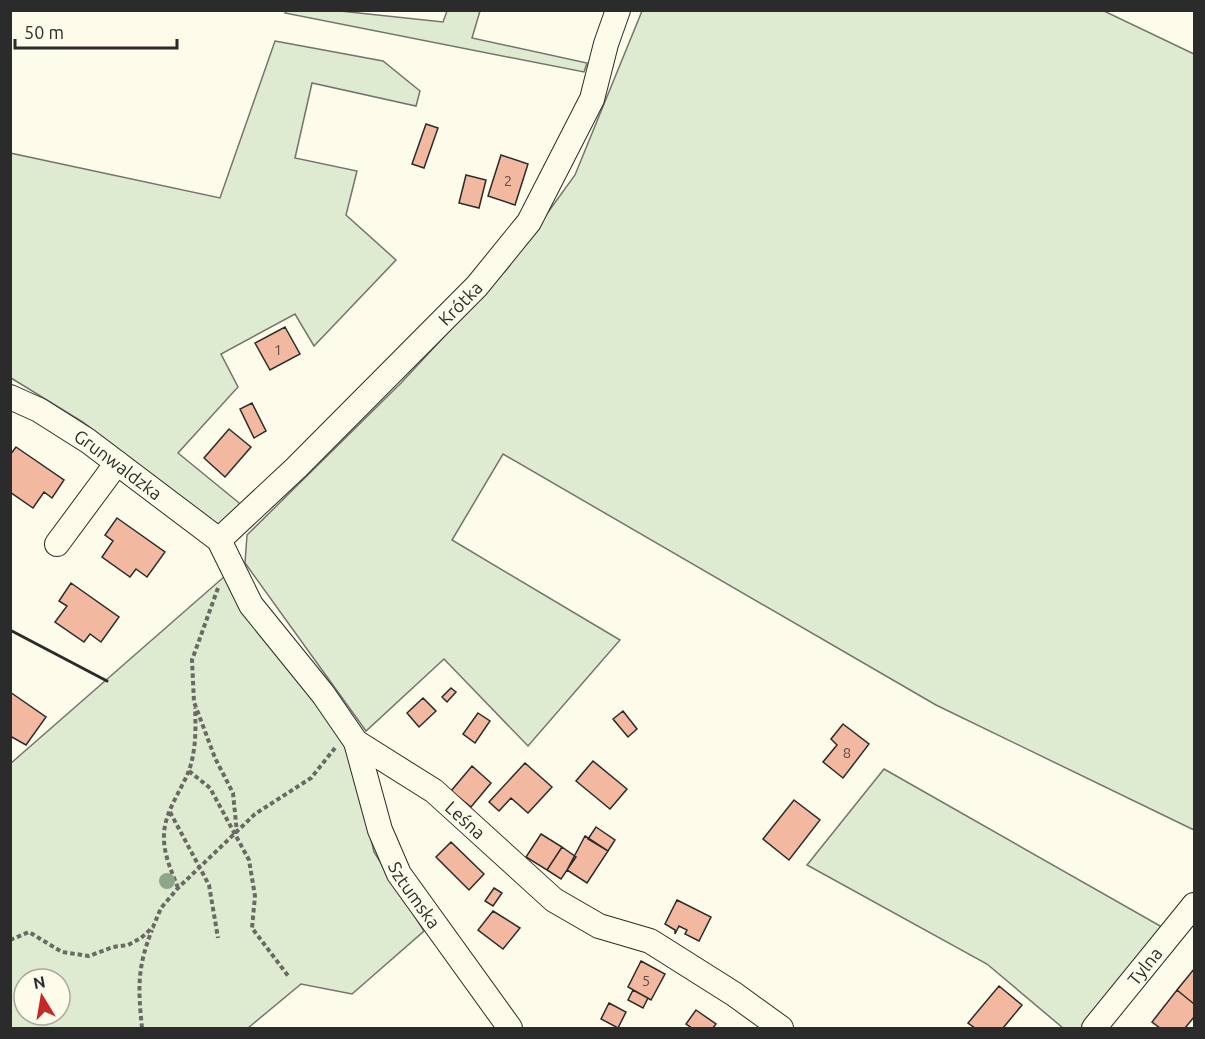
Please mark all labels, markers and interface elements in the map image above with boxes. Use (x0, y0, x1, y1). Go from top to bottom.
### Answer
scale bar (15, 12, 177, 50)
text: 50 m (24, 22, 64, 42)
house number: 2 (504, 172, 512, 189)
street label: Krótka (434, 277, 486, 329)
house number: 1 (274, 341, 282, 358)
street label: Grunwaldzka (71, 425, 166, 504)
house number: 8 (843, 744, 851, 761)
street label: Leśna (442, 797, 490, 843)
street label: Sztumska (385, 859, 445, 932)
street label: Tylna (1123, 943, 1166, 989)
north arrow (12, 967, 72, 1027)
text: N (32, 972, 47, 992)
house number: 5 (642, 972, 650, 989)

